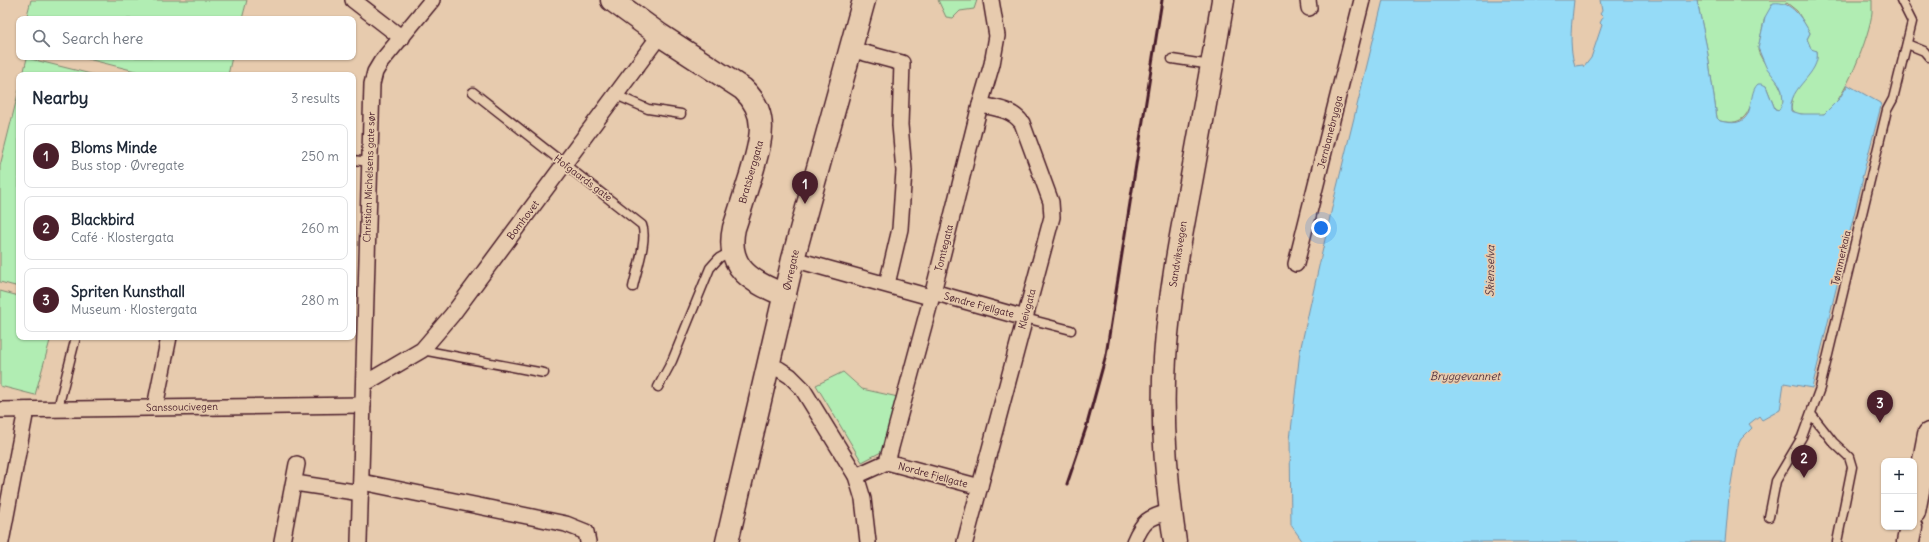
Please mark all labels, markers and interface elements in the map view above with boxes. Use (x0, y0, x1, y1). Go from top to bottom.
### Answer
search box (16, 16, 356, 60)
icon: search (30, 27, 52, 49)
text: Search here (62, 29, 143, 48)
text: Nearby (32, 87, 88, 109)
text: 3 results (291, 90, 340, 107)
street label: Jernbanebrygga (1315, 94, 1345, 170)
street label: Christian Michelsens gate sør (360, 111, 378, 243)
text: Bloms Minde (71, 138, 157, 157)
street label: Bratsberggata (736, 139, 766, 205)
text: 1 (43, 148, 49, 165)
text: 250 m (301, 148, 339, 165)
street label: Hofgaards gate (551, 152, 615, 204)
text: Bus stop · Øvregate (71, 157, 184, 174)
pin: 1 (792, 171, 818, 204)
street label: Bomhovet (504, 197, 542, 242)
text: Blackbird (71, 210, 134, 229)
your location (1311, 218, 1331, 238)
text: 2 (42, 220, 50, 237)
text: 260 m (301, 220, 339, 237)
street label: Sandviksvegen (1166, 220, 1190, 288)
street label: Tomtegata (932, 223, 956, 273)
text: Café · Klostergata (71, 229, 174, 246)
street label: Tømmerkaia (1828, 229, 1854, 287)
water label: Skienselva (1483, 244, 1497, 297)
street label: Øvregate (780, 248, 802, 292)
text: Spriten Kunsthall (71, 282, 185, 301)
street label: Kleivgata (1015, 287, 1039, 331)
street label: Søndre Fjellgate (942, 289, 1016, 321)
text: 3 (42, 292, 50, 309)
text: 280 m (301, 292, 339, 309)
text: Museum · Klostergata (71, 301, 197, 318)
water label: Bryggevannet (1430, 369, 1501, 383)
pin: 3 (1867, 390, 1893, 423)
street label: Sanssoucivegen (146, 400, 218, 414)
pin: 2 (1791, 445, 1817, 478)
map controls (1881, 458, 1917, 530)
button: + (1881, 458, 1917, 494)
street label: Nordre Fjellgate (897, 459, 969, 491)
button: − (1881, 494, 1917, 530)

